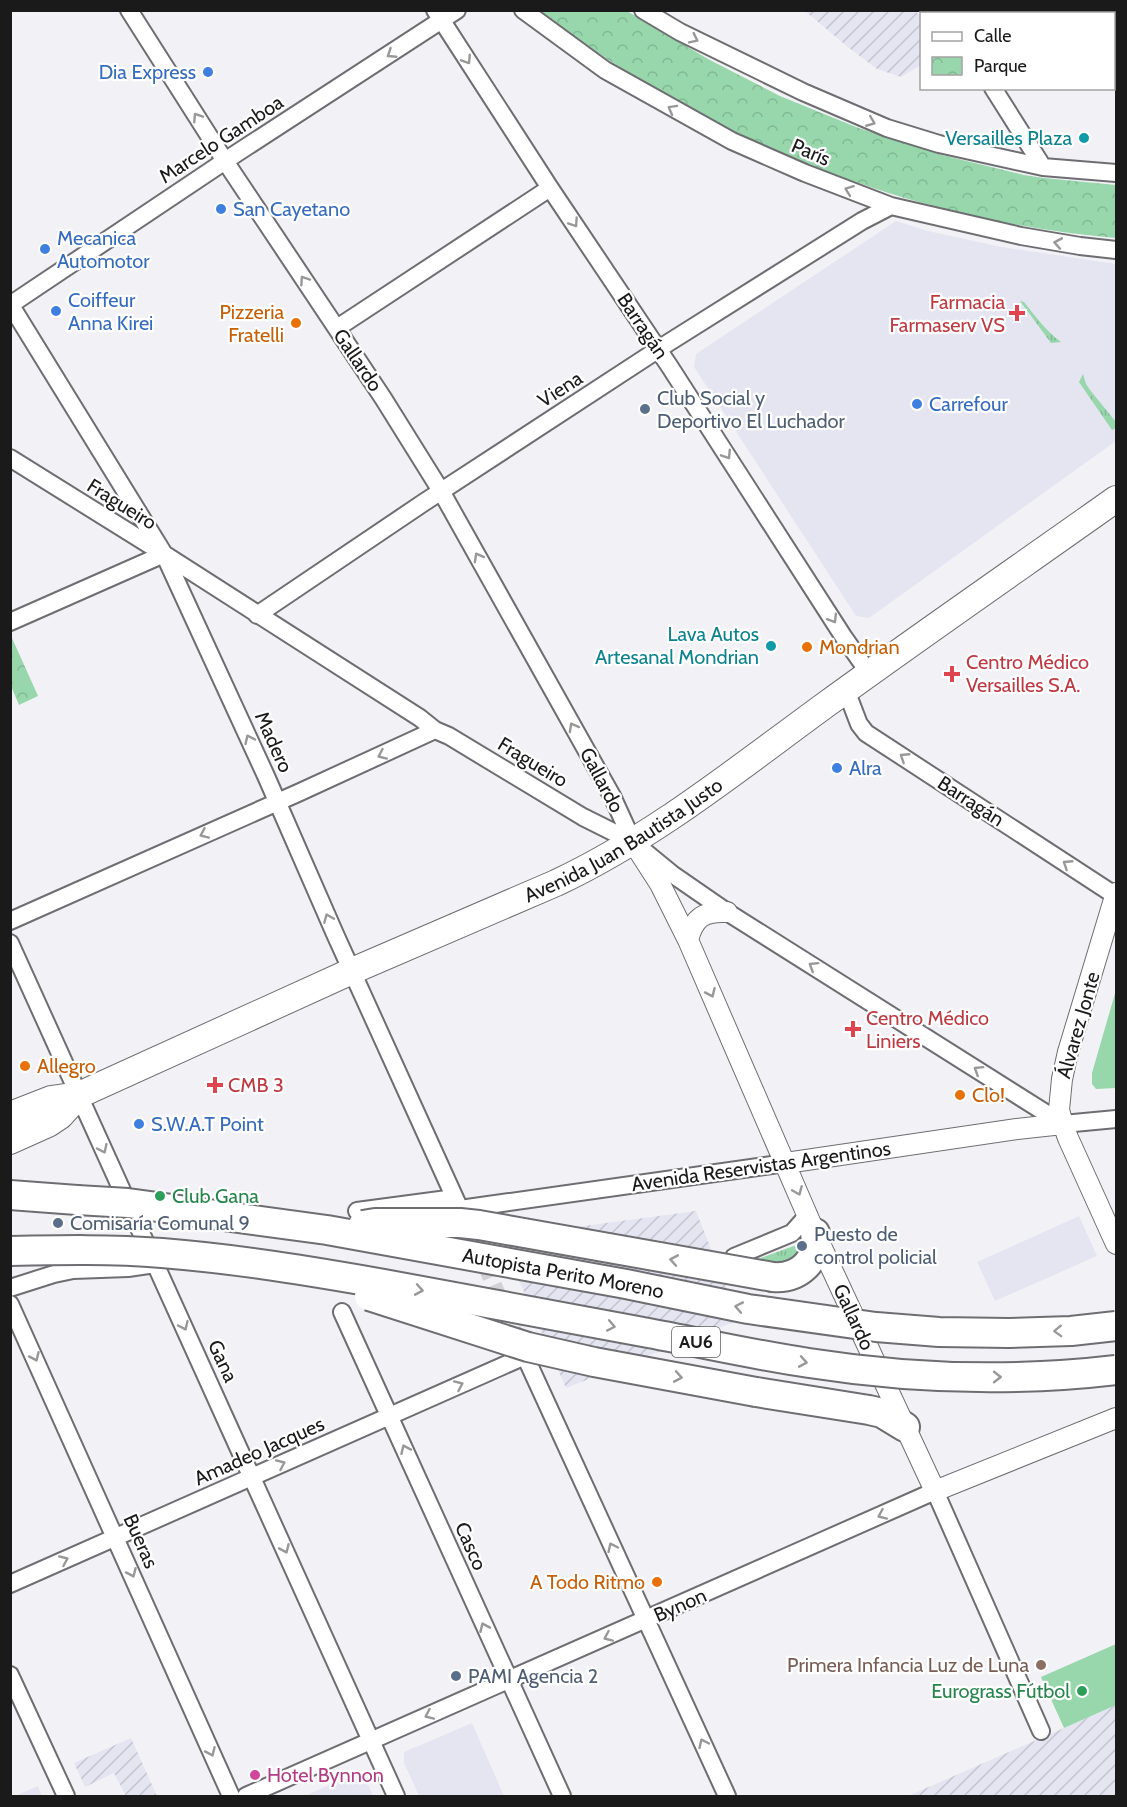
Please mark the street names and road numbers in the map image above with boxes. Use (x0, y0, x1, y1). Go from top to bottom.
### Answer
street label: Marcelo Gamboa (154, 90, 288, 188)
street label: París (788, 133, 834, 171)
street label: Barragán (612, 288, 674, 364)
street label: Gallardo (328, 324, 388, 396)
street label: Viena (533, 366, 587, 412)
street label: Fragueiro (83, 473, 161, 535)
street label: Madero (250, 708, 298, 776)
street label: Fragueiro (494, 732, 572, 792)
street label: Gallardo (575, 743, 629, 817)
street label: Barragán (933, 771, 1009, 831)
street label: Avenida Juan Bautista Justo (520, 773, 727, 907)
street label: Álvarez Jonte (1051, 969, 1105, 1081)
street label: Avenida Reservistas Argentinos (630, 1136, 892, 1196)
street label: Autopista Perito Moreno (461, 1243, 666, 1303)
street label: Gallardo (828, 1280, 880, 1354)
road number: AU6 (672, 1327, 720, 1357)
street label: Gana (203, 1336, 243, 1386)
street label: Amadeo Jacques (190, 1412, 328, 1490)
street label: Bueras (119, 1510, 163, 1572)
street label: Casco (450, 1518, 492, 1574)
street label: Bynon (650, 1583, 710, 1627)

